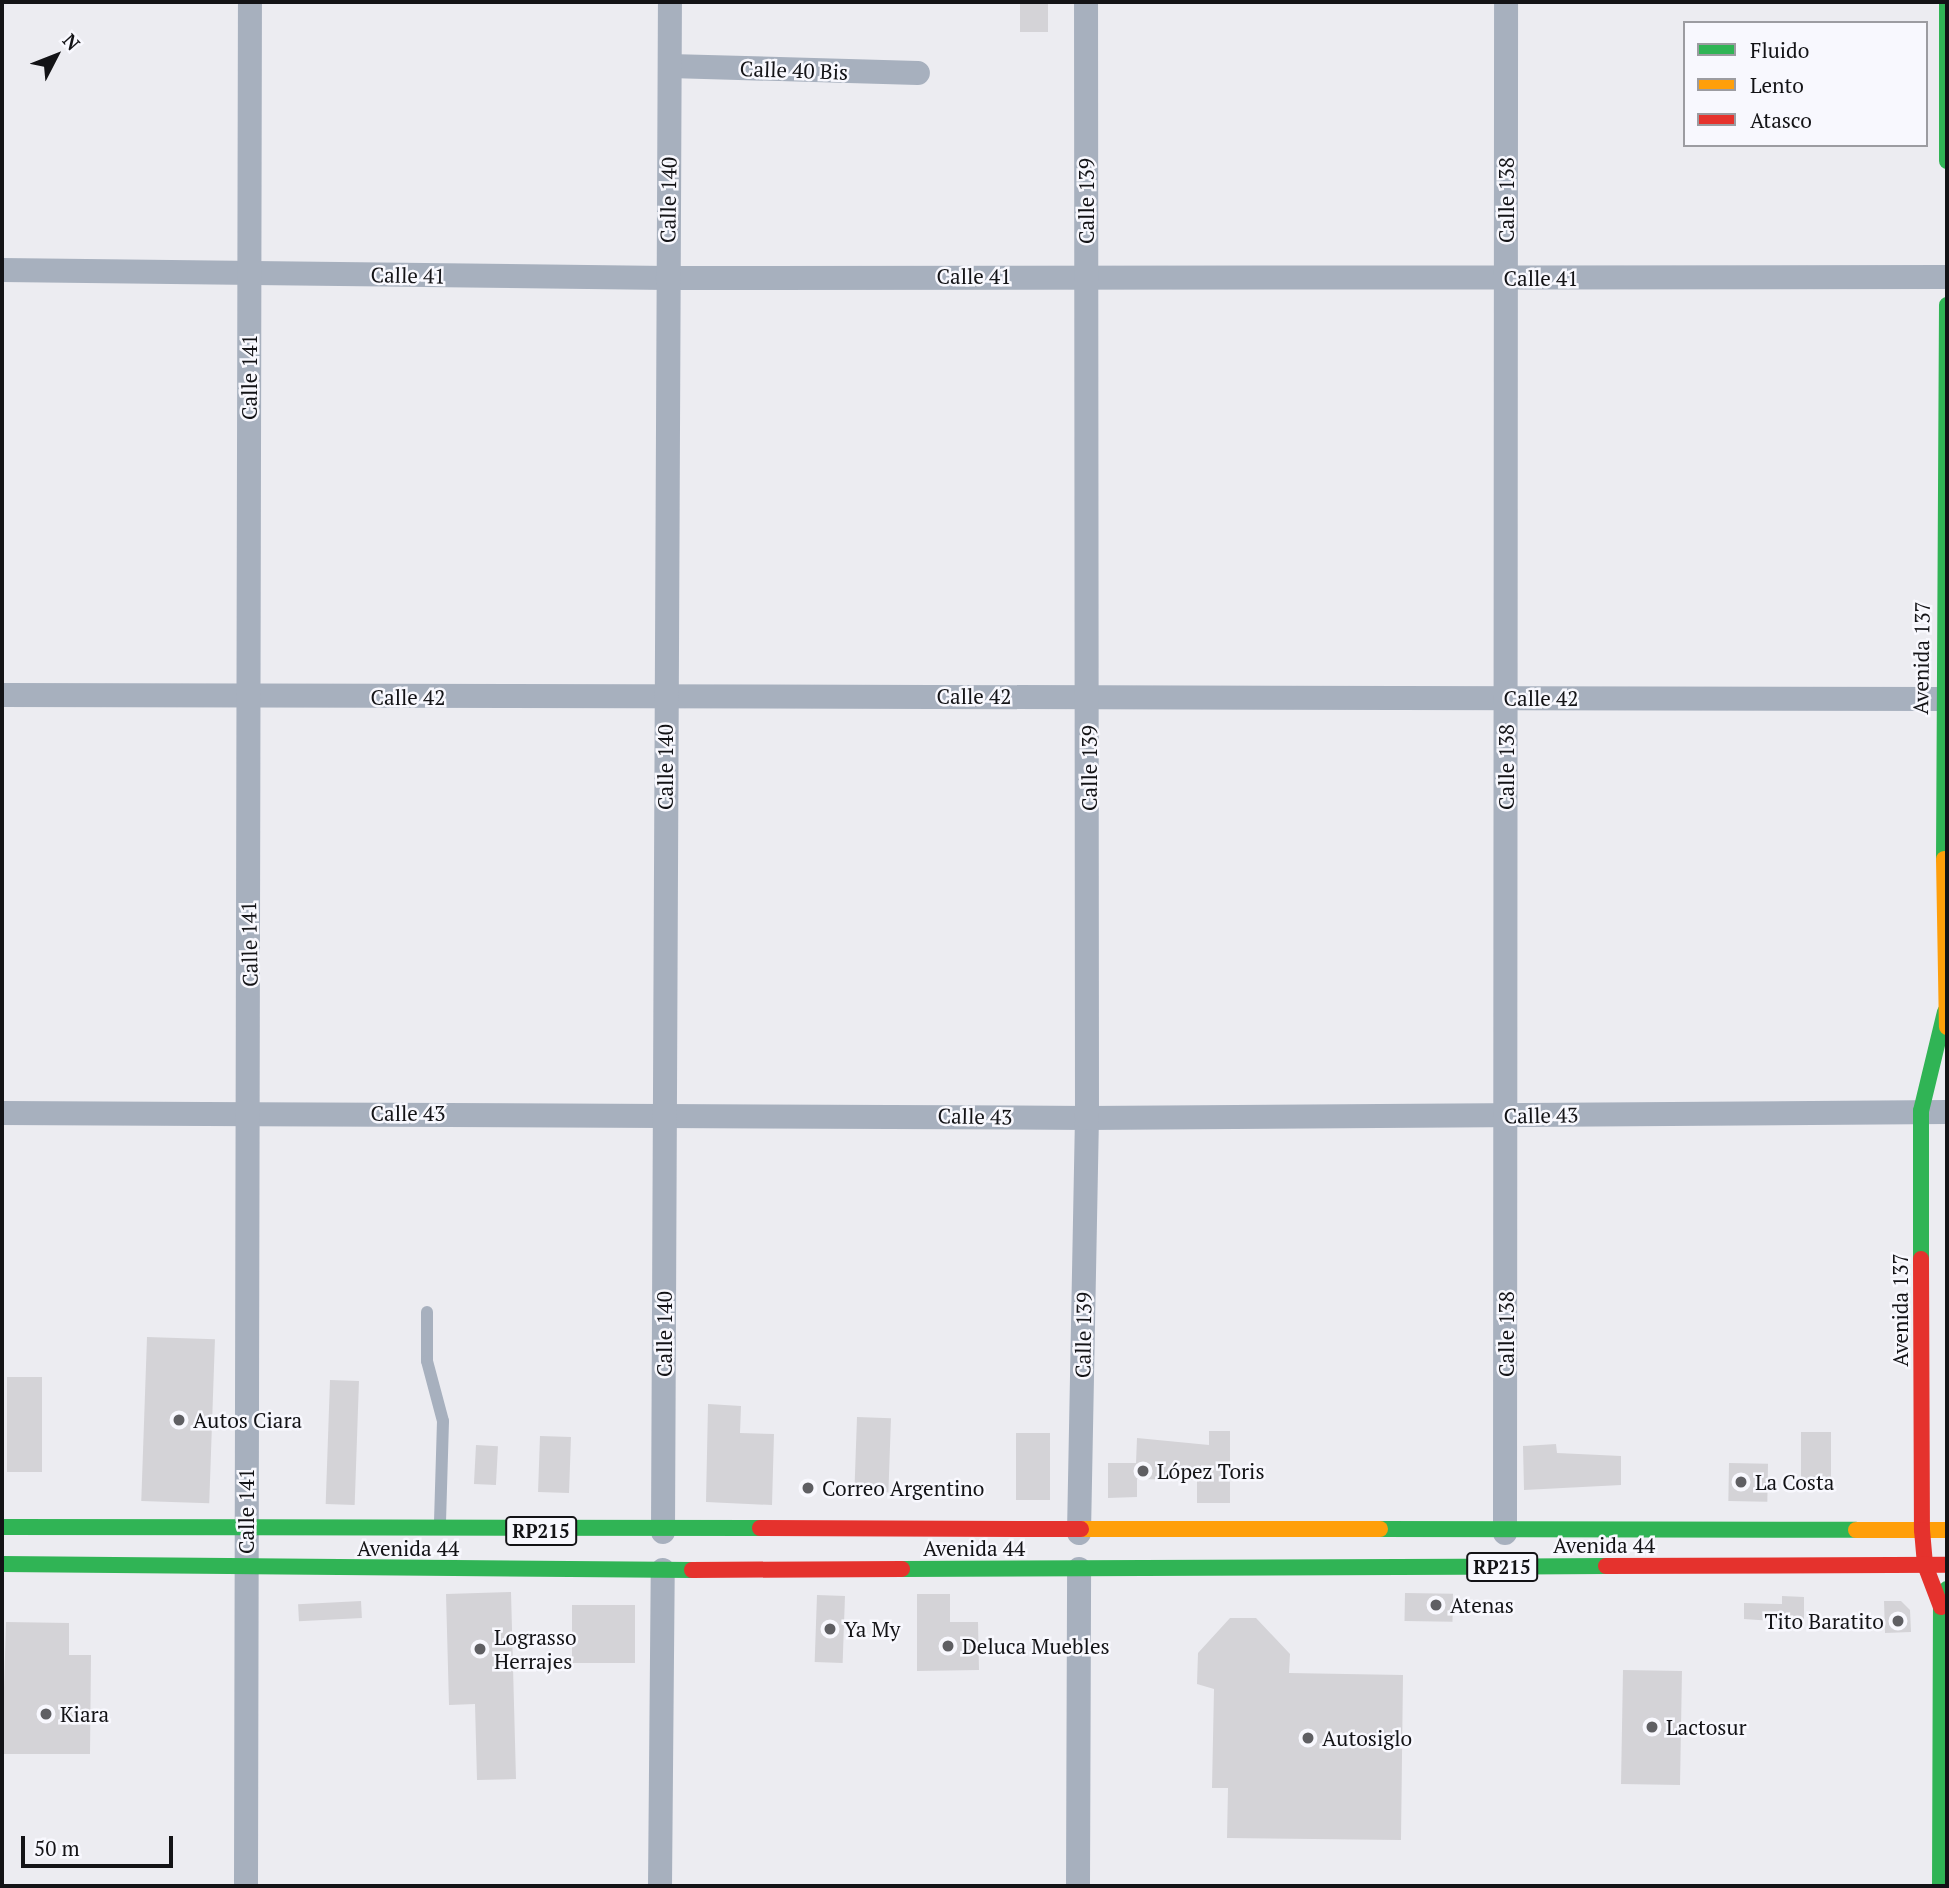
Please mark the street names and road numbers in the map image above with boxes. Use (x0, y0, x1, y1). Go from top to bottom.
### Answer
street label: Calle 40 Bis (739, 56, 849, 84)
street label: Calle 140 (655, 157, 681, 243)
street label: Calle 138 (1493, 157, 1519, 243)
street label: Calle 139 (1073, 158, 1099, 244)
street label: Calle 41 (370, 262, 446, 288)
street label: Calle 41 (937, 263, 1011, 289)
street label: Calle 41 (1504, 265, 1578, 291)
street label: Calle 141 (236, 334, 262, 420)
street label: Avenida 137 (1907, 601, 1935, 715)
street label: Calle 42 (937, 683, 1011, 709)
street label: Calle 42 (371, 684, 445, 710)
street label: Calle 42 (1504, 685, 1578, 711)
street label: Calle 140 (652, 724, 678, 810)
street label: Calle 138 (1493, 724, 1519, 810)
street label: Calle 139 (1076, 725, 1102, 811)
street label: Calle 141 (236, 901, 262, 987)
street label: Calle 43 (371, 1100, 445, 1126)
street label: Calle 43 (1503, 1102, 1579, 1128)
street label: Calle 43 (937, 1103, 1013, 1129)
street label: Avenida 137 (1887, 1253, 1913, 1367)
street label: Calle 140 (651, 1291, 677, 1377)
street label: Calle 138 (1493, 1291, 1519, 1377)
street label: Calle 139 (1070, 1292, 1096, 1378)
street label: Calle 141 (233, 1468, 259, 1554)
road number: RP215 (504, 1516, 578, 1546)
street label: Avenida 44 (1553, 1532, 1655, 1558)
street label: Avenida 44 (357, 1535, 459, 1561)
street label: Avenida 44 (923, 1535, 1025, 1561)
road number: RP215 (1465, 1552, 1539, 1582)

